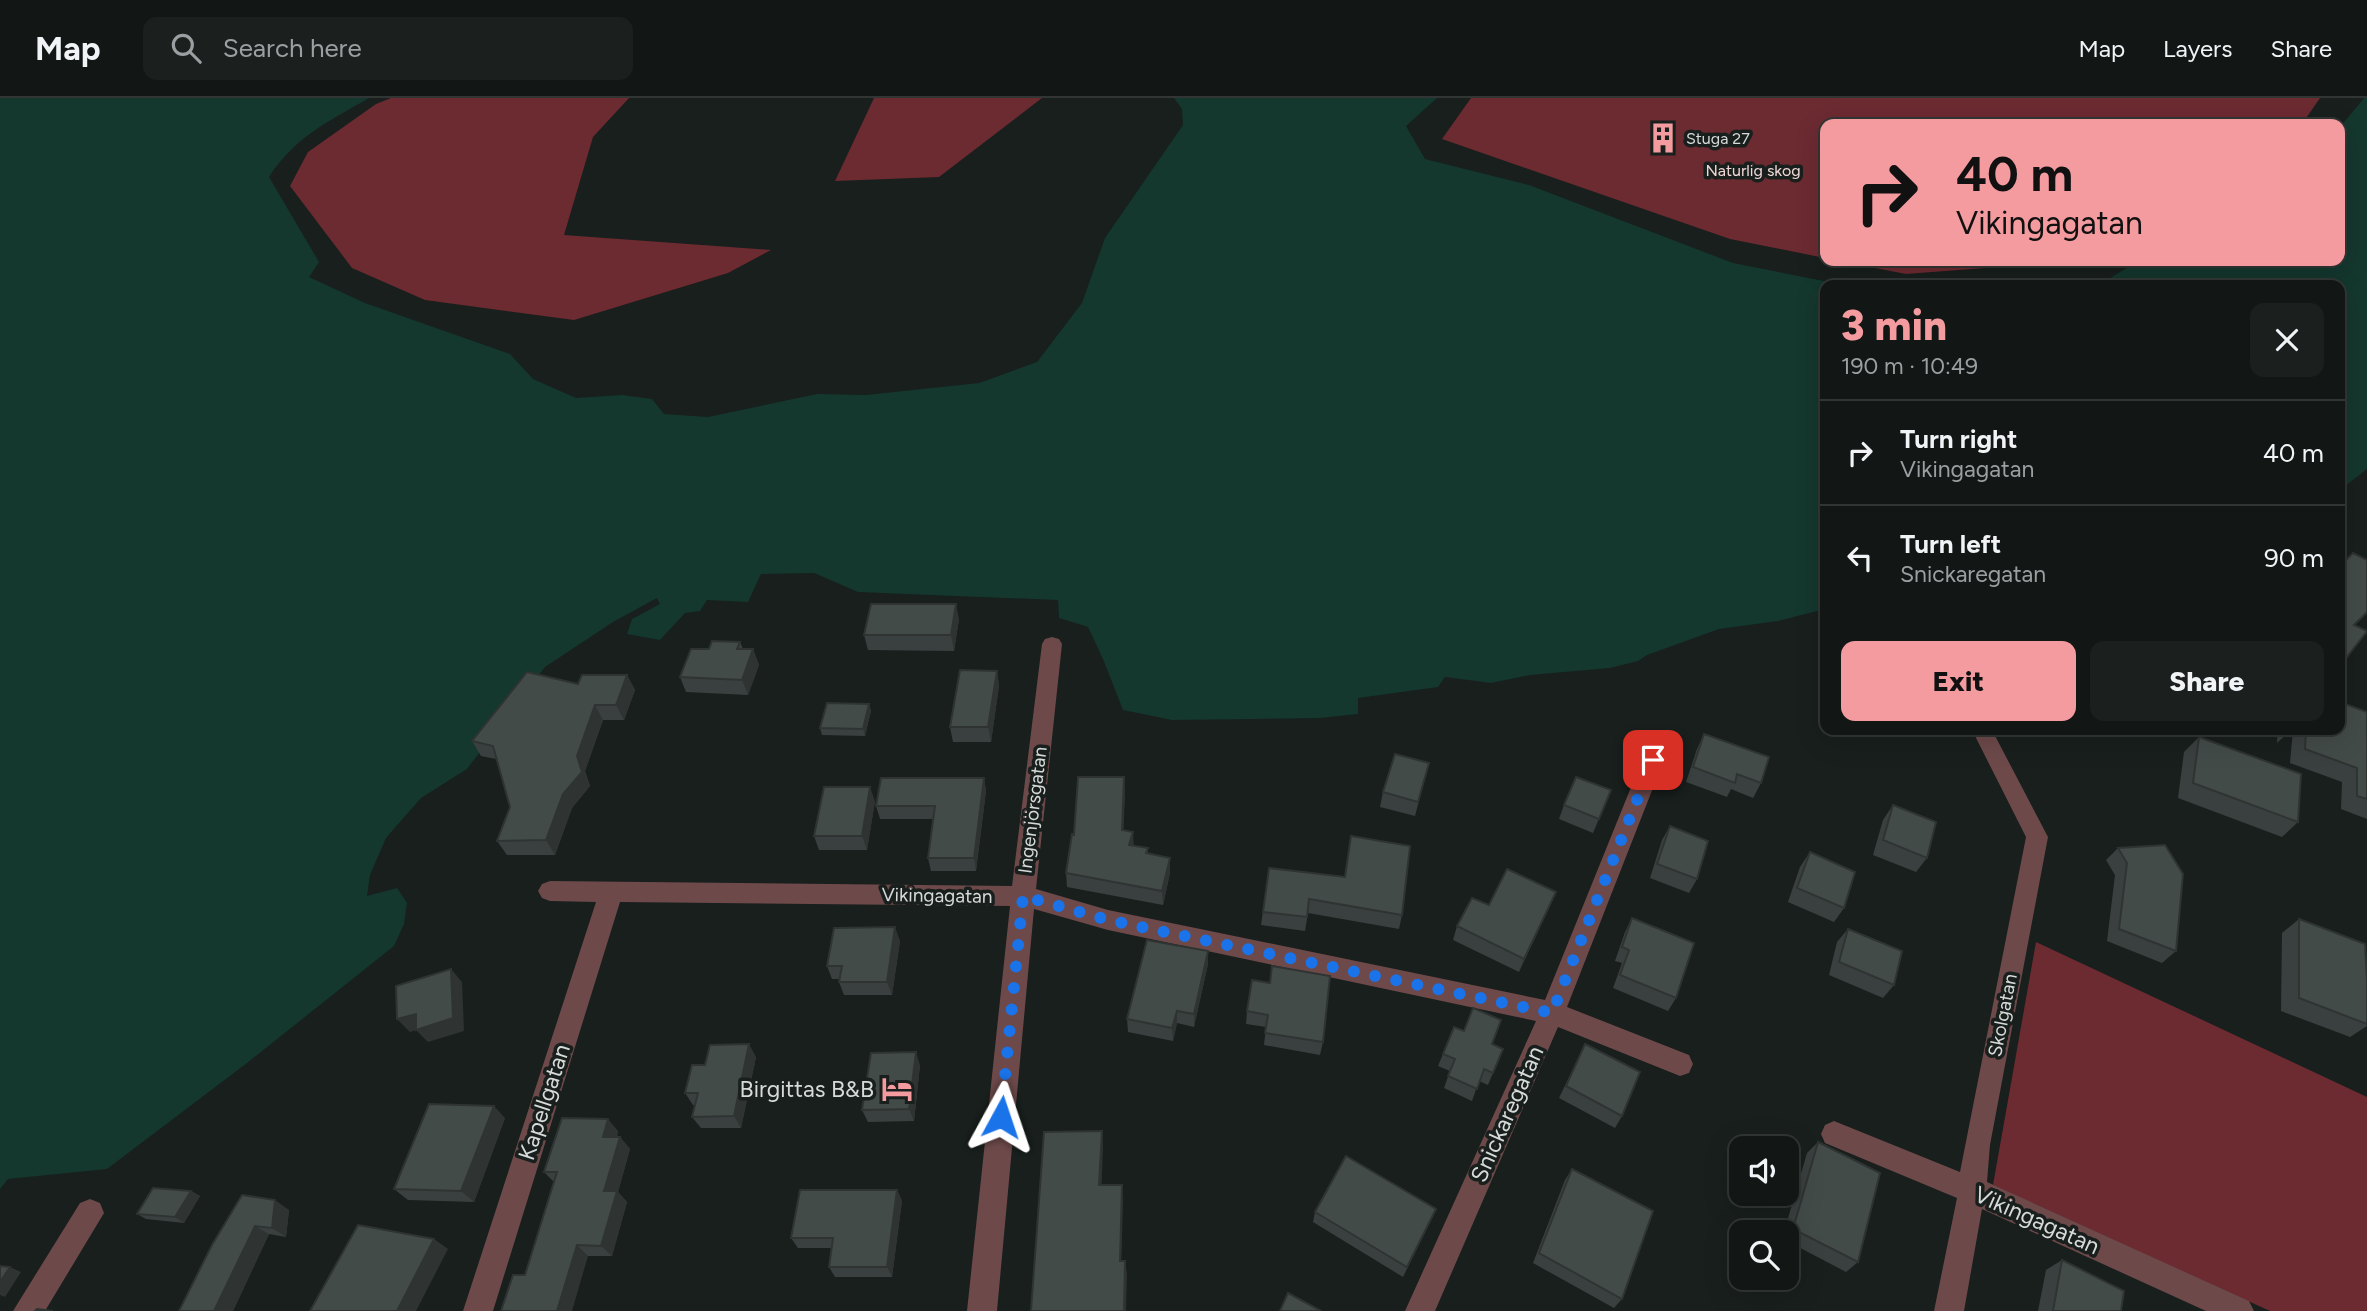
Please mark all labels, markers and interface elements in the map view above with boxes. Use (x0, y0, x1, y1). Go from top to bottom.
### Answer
search box (143, 17, 633, 80)
text: Map (35, 29, 101, 68)
icon: search (167, 29, 205, 67)
text: Search here (223, 32, 362, 64)
text: Map (2078, 34, 2125, 63)
text: Layers (2163, 34, 2232, 63)
text: Share (2270, 34, 2332, 63)
building icon: Stuga 27 (1646, 121, 1680, 155)
place label: Stuga 27 (1686, 129, 1750, 148)
text: 40 m (1956, 144, 2073, 203)
icon: right (1841, 147, 1932, 238)
park label: Naturlig skog (1705, 161, 1801, 180)
text: Vikingagatan (1956, 204, 2143, 242)
text: 3 min (1841, 300, 1947, 351)
button: close (2250, 303, 2324, 377)
text: 190 m · 10:49 (1841, 352, 1978, 380)
text: Turn right (1900, 423, 2017, 455)
icon: right (1841, 434, 1879, 472)
text: 40 m (2263, 437, 2324, 469)
text: Vikingagatan (1900, 455, 2034, 483)
text: Turn left (1900, 528, 2001, 560)
icon: left (1841, 539, 1879, 577)
text: 90 m (2264, 542, 2324, 574)
text: Snickaregatan (1900, 560, 2046, 588)
button: Exit (1841, 641, 2076, 721)
button: Share (2090, 641, 2324, 721)
pin (1623, 730, 1683, 790)
icon: arrive (1634, 741, 1672, 779)
street label: Ingenjörsgatan (1013, 745, 1052, 875)
street label: Vikingagatan (881, 883, 993, 908)
street label: Skolgatan (1983, 972, 2022, 1059)
street label: Kapellgatan (512, 1040, 576, 1164)
street label: Snickaregatan (1464, 1042, 1550, 1186)
hotel icon: Birgittas B&B (880, 1072, 914, 1106)
place label: Birgittas B&B (740, 1075, 874, 1103)
position arrow (964, 1080, 1038, 1154)
map controls (1729, 1136, 1799, 1290)
button: sound (1729, 1136, 1799, 1206)
street label: Vikingagatan (1970, 1180, 2104, 1260)
button: search (1729, 1220, 1799, 1290)

